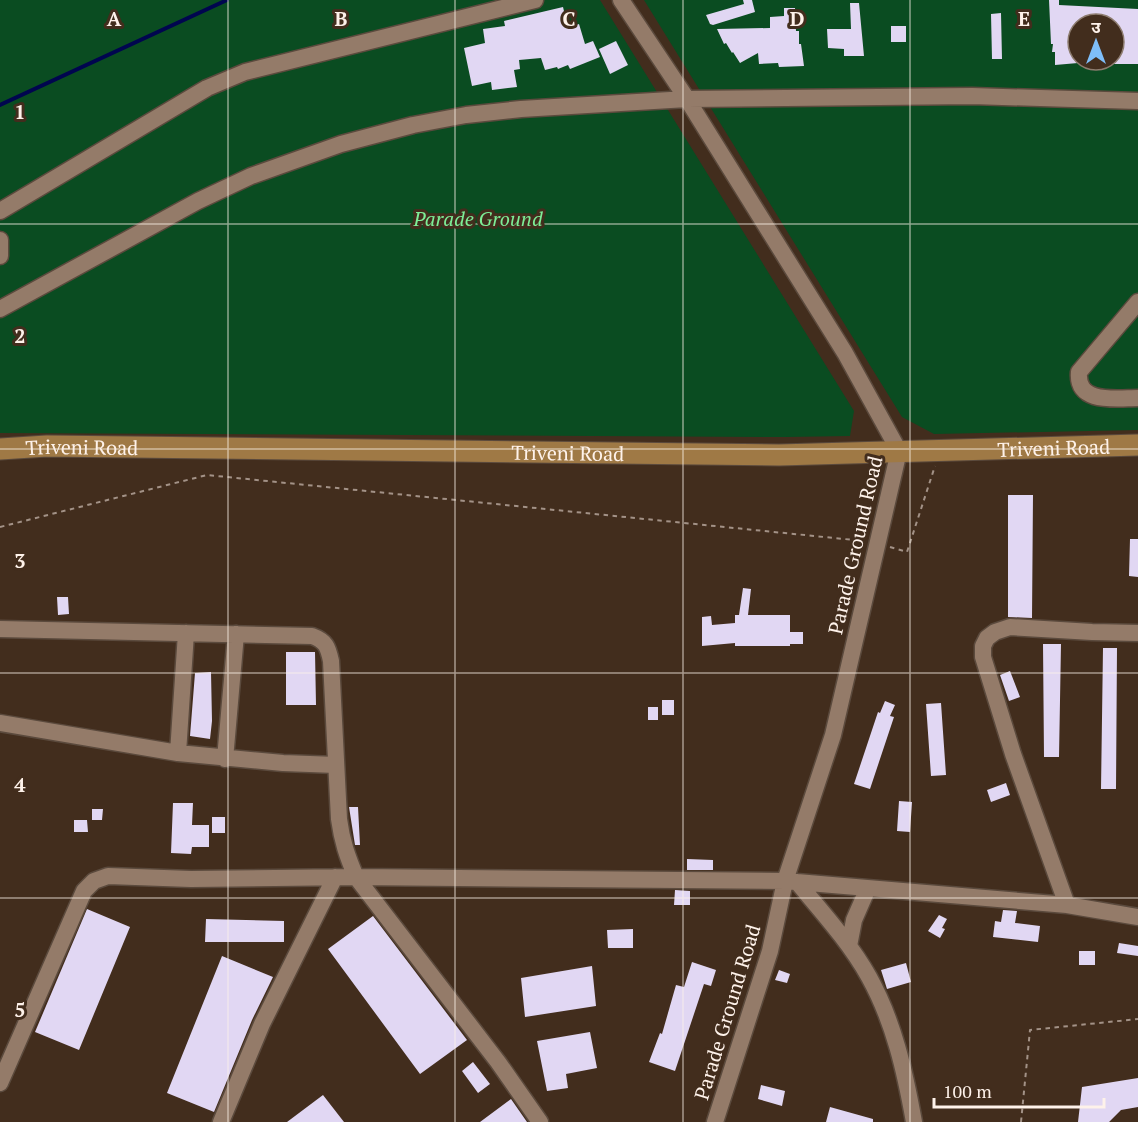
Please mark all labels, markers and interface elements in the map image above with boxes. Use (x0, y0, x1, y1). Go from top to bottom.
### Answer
text: A (107, 5, 122, 32)
text: B (335, 5, 348, 32)
text: C (562, 5, 576, 32)
text: D (790, 5, 804, 32)
text: E (1018, 5, 1030, 32)
north arrow (1066, 12, 1126, 72)
text: उ (1091, 16, 1101, 38)
text: 1 (14, 98, 26, 125)
park label: Parade Ground (412, 205, 543, 232)
text: 2 (14, 322, 26, 349)
street label: Triveni Road (25, 432, 138, 461)
street label: Triveni Road (997, 432, 1110, 462)
street label: Triveni Road (511, 438, 624, 467)
street label: Parade Ground Road (821, 453, 889, 637)
text: 3 (14, 547, 26, 574)
text: 4 (14, 771, 26, 798)
street label: Parade Ground Road (687, 921, 767, 1103)
text: 5 (14, 996, 26, 1023)
scale bar (934, 1071, 1104, 1109)
text: 100 m (943, 1079, 992, 1103)

